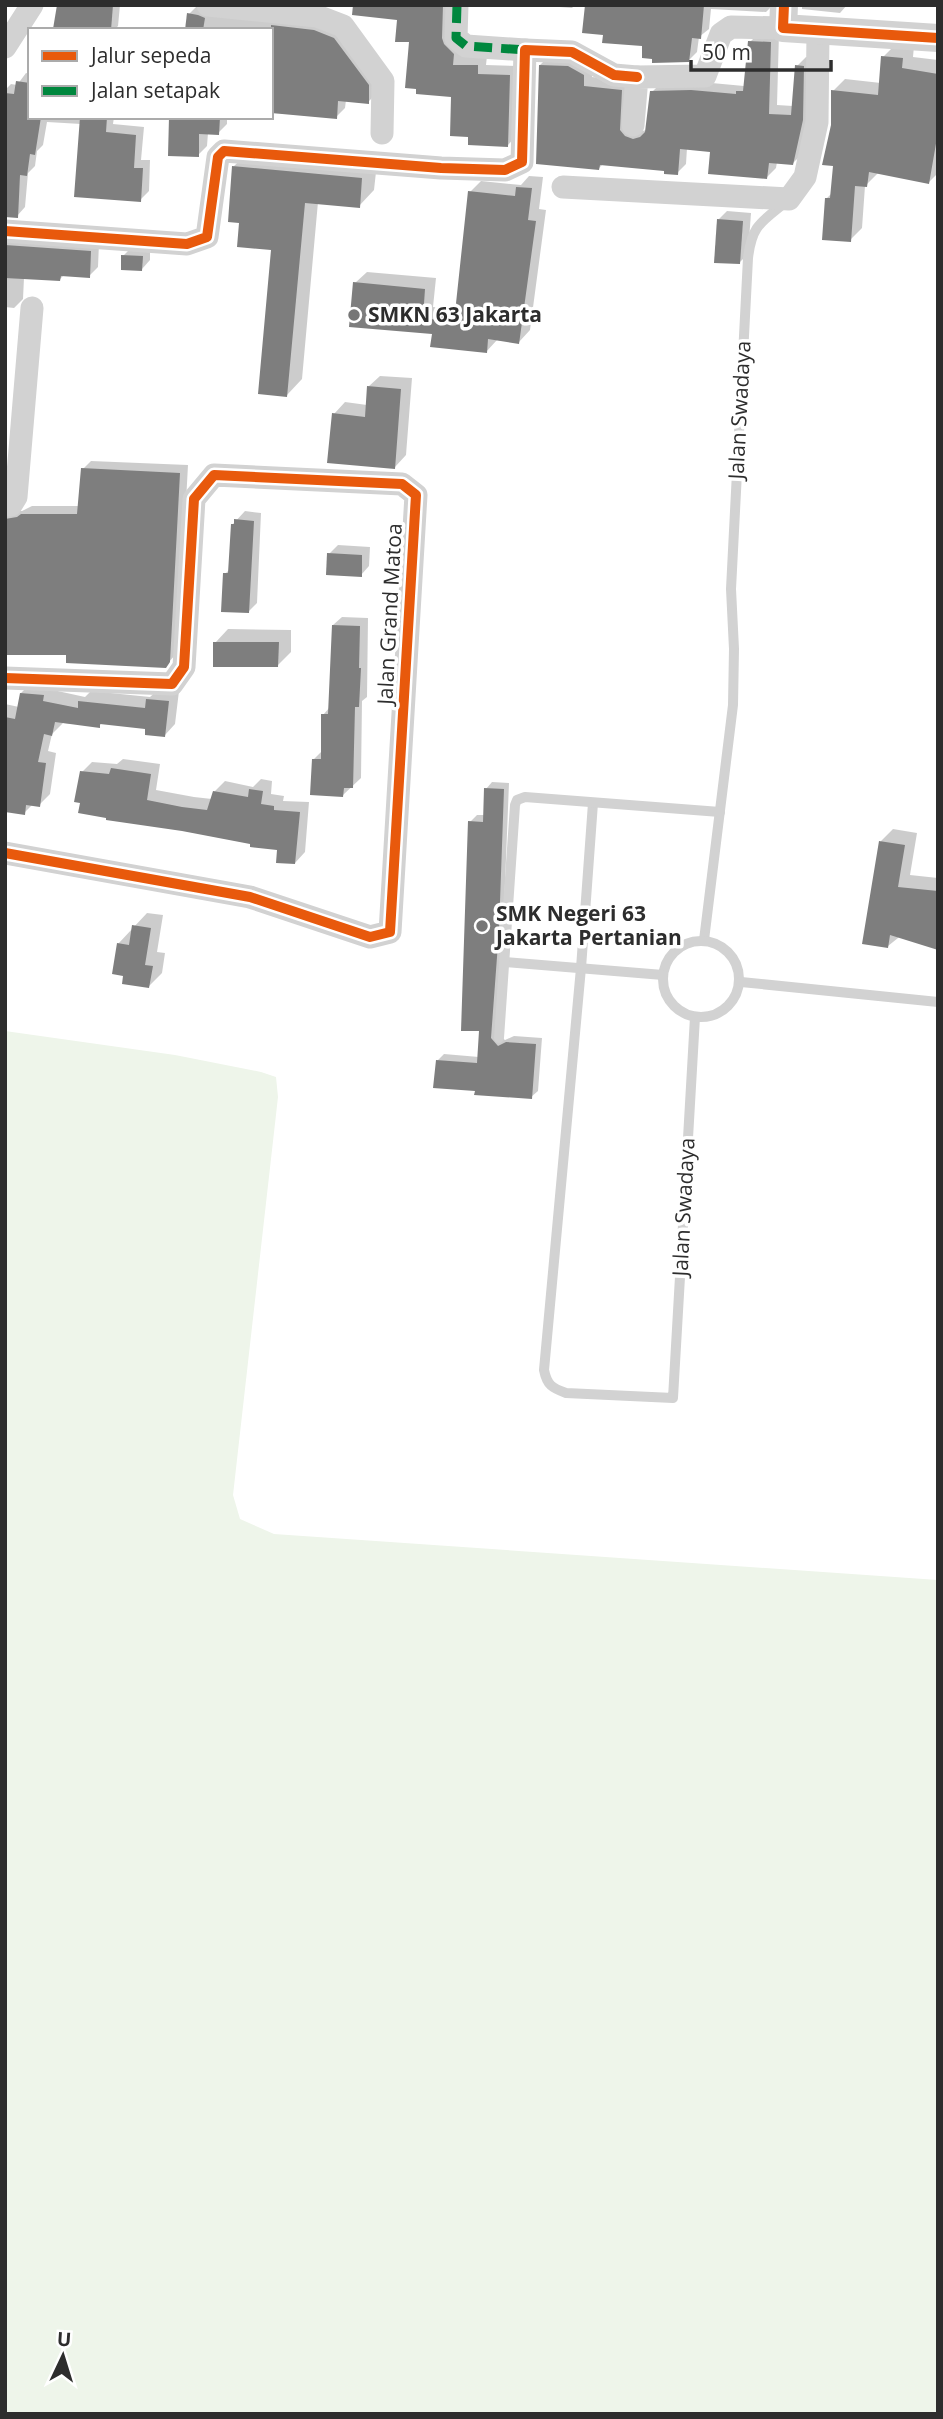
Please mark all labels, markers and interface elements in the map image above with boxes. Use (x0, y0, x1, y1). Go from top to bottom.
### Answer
legend (28, 28, 273, 119)
scale bar (691, 28, 831, 72)
text: 50 m (702, 38, 751, 66)
text: Jalur sepeda (89, 41, 211, 69)
text: Jalan setapak (89, 76, 220, 104)
place label: SMKN 63 Jakarta (368, 300, 542, 328)
marker: SMKN 63 Jakarta (346, 307, 362, 323)
street label: Jalan Swadaya (721, 340, 757, 482)
street label: Jalan Grand Matoa (370, 523, 408, 707)
place label: SMK Negeri 63 Jakarta Pertanian (494, 899, 682, 951)
marker: SMK Negeri 63 Jakarta Pertanian (474, 918, 490, 934)
street label: Jalan Swadaya (665, 1137, 701, 1279)
north arrow (28, 2321, 98, 2391)
text: U (56, 2326, 72, 2353)

